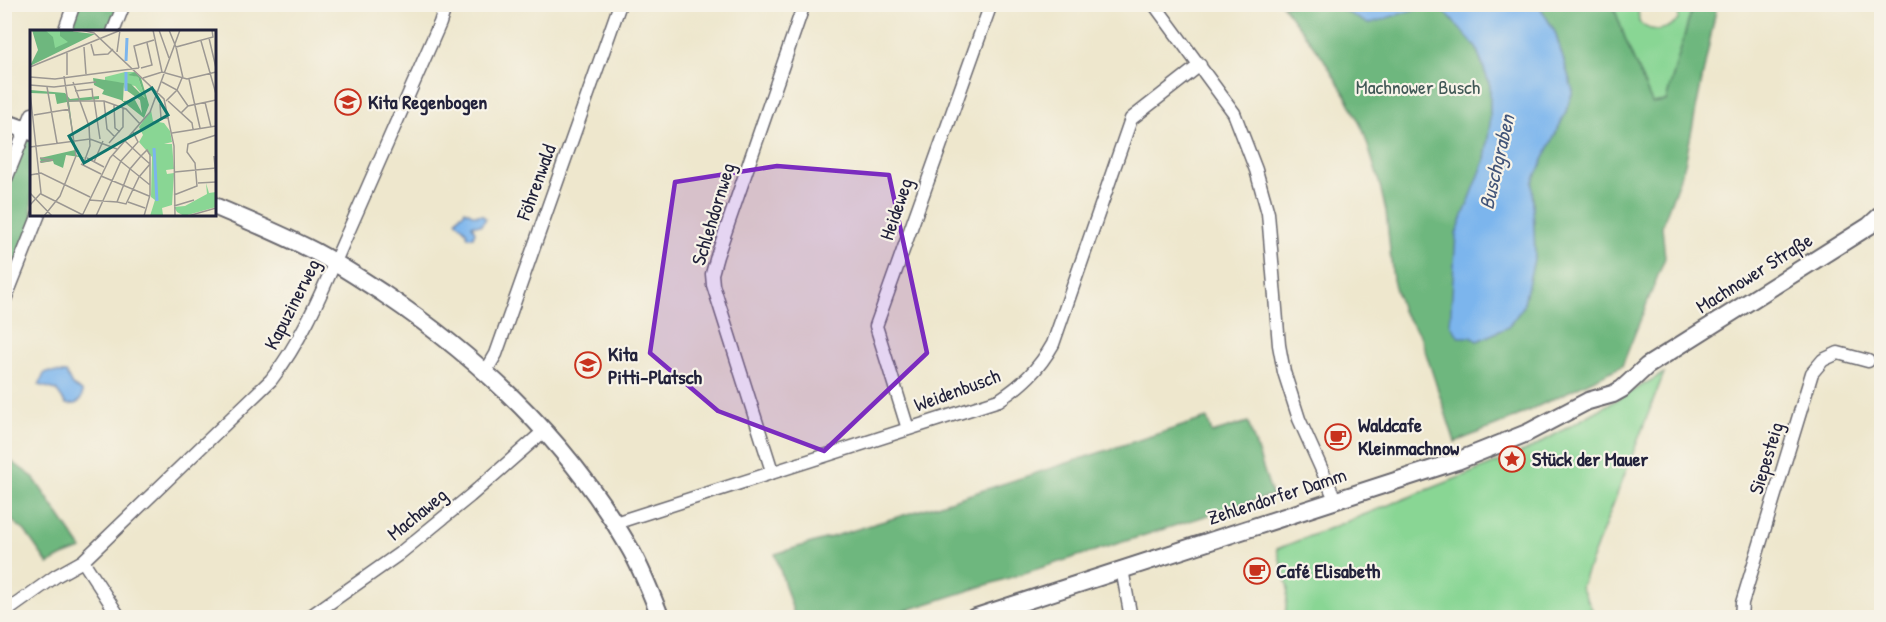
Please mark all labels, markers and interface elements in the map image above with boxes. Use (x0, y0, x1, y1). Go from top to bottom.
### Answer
inset map (30, 30, 216, 216)
park label: Machnower Busch (1356, 73, 1480, 100)
school or university icon: Kita Regenbogen (333, 87, 363, 117)
place label: Kita Regenbogen (368, 88, 487, 116)
water label: Buschgraben (1472, 110, 1522, 212)
street label: Föhrenwald (509, 140, 562, 224)
street label: Schlehdornweg (684, 159, 741, 268)
street label: Heideweg (872, 174, 919, 243)
street label: Machnower Straße (1690, 226, 1817, 319)
street label: Kapuzinerweg (257, 254, 326, 354)
place label: Kita Pitti-Platsch (608, 340, 703, 390)
school or university icon: Kita Pitti-Platsch (573, 350, 603, 380)
street label: Weidenbusch (910, 362, 1004, 418)
place label: Waldcafe Kleinmachnow (1358, 411, 1460, 461)
street label: Siepesteig (1742, 418, 1789, 497)
cafe icon: Waldcafe Kleinmachnow (1323, 422, 1353, 452)
place icon: Stück der Mauer (1497, 444, 1527, 474)
place label: Stück der Mauer (1532, 445, 1648, 472)
street label: Zehlendorfer Damm (1204, 460, 1350, 531)
street label: Machaweg (381, 481, 452, 546)
cafe icon: Café Elisabeth (1242, 556, 1272, 586)
place label: Café Elisabeth (1276, 557, 1381, 584)

